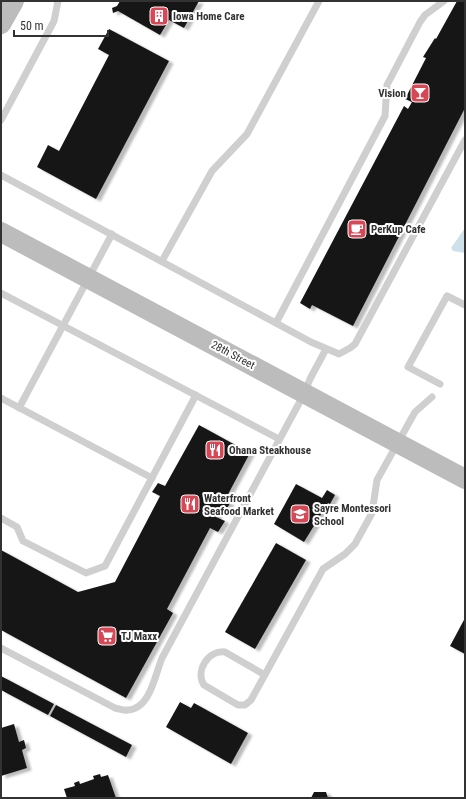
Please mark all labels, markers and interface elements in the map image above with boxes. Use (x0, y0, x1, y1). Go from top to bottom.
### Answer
building icon: Iowa Home Care (148, 5, 170, 27)
place label: Iowa Home Care (173, 10, 245, 23)
scale bar (14, 12, 108, 38)
text: 50 m (20, 19, 44, 33)
bar icon: Vision (409, 82, 431, 104)
place label: Vision (378, 87, 406, 100)
cafe icon: PerKup Cafe (346, 218, 368, 240)
place label: PerKup Cafe (371, 223, 426, 236)
street label: 28th Street (209, 338, 257, 372)
restaurant icon: Ohana Steakhouse (204, 439, 226, 461)
place label: Ohana Steakhouse (229, 444, 311, 457)
place label: Waterfront Seafood Market (204, 492, 274, 518)
restaurant icon: Waterfront Seafood Market (179, 493, 201, 515)
place label: Sayre Montessori School (314, 502, 391, 528)
school or university icon: Sayre Montessori School (289, 503, 311, 525)
supermarket icon: TJ Maxx (96, 625, 118, 647)
place label: TJ Maxx (121, 630, 157, 643)

